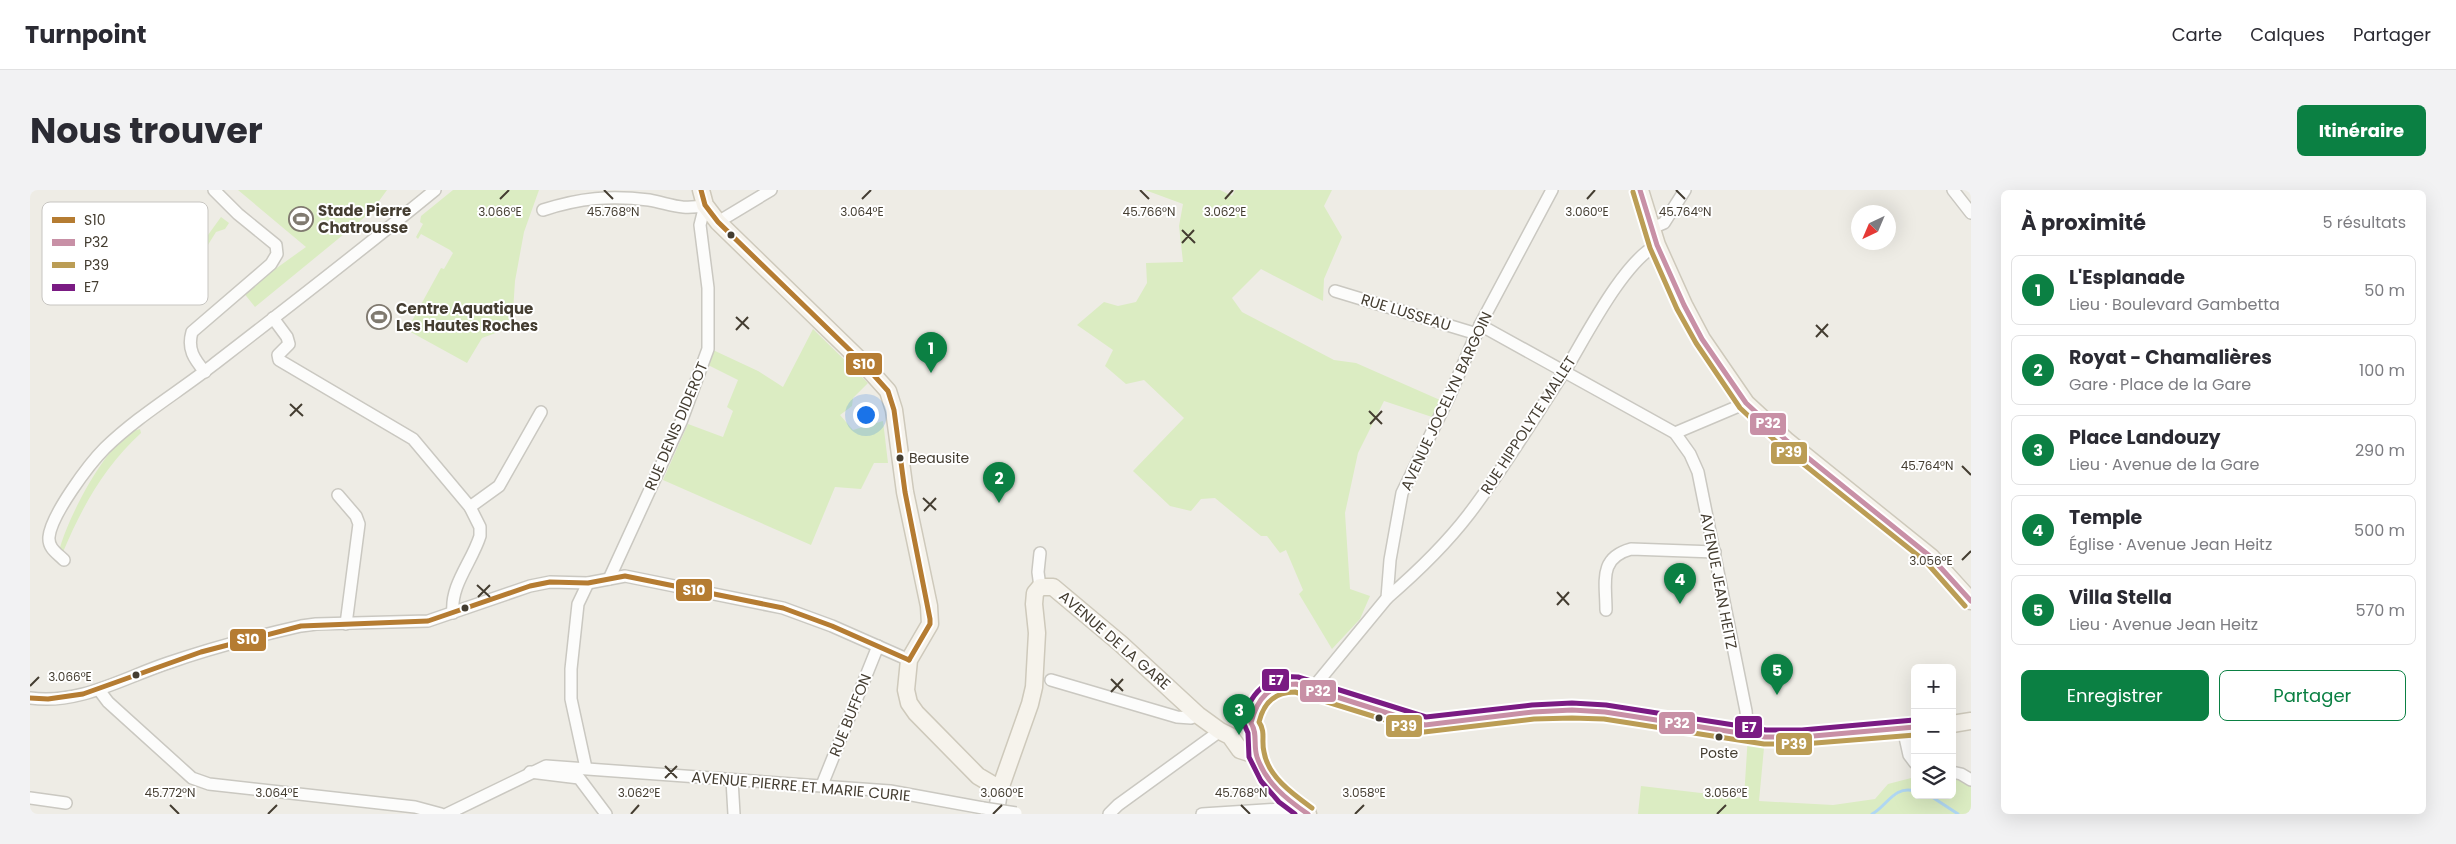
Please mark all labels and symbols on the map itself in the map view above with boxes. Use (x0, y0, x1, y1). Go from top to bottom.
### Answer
place label: Stade Pierre Chatrousse (318, 200, 411, 238)
legend (42, 202, 208, 305)
text: 3.066°E (478, 203, 522, 220)
text: 45.768°N (587, 203, 639, 220)
text: 3.064°E (840, 203, 884, 220)
text: 45.766°N (1123, 203, 1175, 220)
text: 3.062°E (1204, 203, 1246, 220)
text: 3.060°E (1565, 203, 1609, 220)
text: 45.764°N (1659, 203, 1711, 220)
north arrow (1851, 205, 1896, 250)
sports icon: Stade Pierre Chatrousse (288, 206, 314, 232)
text: S10 (84, 210, 106, 230)
unlabelled marker (726, 230, 736, 240)
text: P32 (84, 232, 108, 252)
text: P39 (84, 255, 109, 275)
text: E7 (84, 277, 99, 297)
street label: RUE LUSSEAU (1358, 288, 1454, 336)
place label: Centre Aquatique Les Hautes Roches (396, 298, 538, 336)
sports icon: Centre Aquatique Les Hautes Roches (366, 304, 392, 330)
street label: AVENUE JOCELYN BARGOIN (1395, 308, 1497, 494)
pin: 1 (915, 332, 947, 373)
line badge: S10 (845, 352, 883, 376)
street label: RUE HIPPOLYTE MALLET (1475, 352, 1581, 498)
text: S10 (852, 354, 876, 374)
street label: RUE DENIS DIDEROT (639, 358, 713, 494)
your location (853, 402, 879, 428)
line badge: P32 (1749, 412, 1787, 436)
text: P32 (1755, 413, 1781, 433)
line badge: P39 (1770, 441, 1808, 465)
text: P39 (1776, 442, 1802, 462)
place label: Beausite (909, 448, 970, 468)
marker: Beausite (895, 453, 905, 463)
text: 45.764°N (1901, 457, 1953, 474)
pin: 2 (983, 462, 1015, 503)
street label: AVENUE JEAN HEITZ (1695, 511, 1743, 651)
text: 3.056°E (1909, 552, 1953, 569)
pin: 4 (1664, 563, 1696, 604)
line badge: S10 (675, 578, 713, 602)
text: S10 (682, 580, 706, 600)
street label: AVENUE DE LA GARE (1055, 586, 1175, 694)
unlabelled marker (460, 603, 470, 613)
line badge: S10 (229, 628, 267, 652)
text: S10 (236, 629, 260, 649)
pin: 5 (1761, 654, 1793, 695)
text: 3.066°E (48, 668, 92, 685)
line badge: E7 (1261, 668, 1290, 692)
unlabelled marker (131, 670, 141, 680)
street label: RUE BUFFON (824, 670, 876, 760)
text: E7 (1268, 670, 1284, 690)
line badge: P32 (1299, 679, 1337, 703)
text: P32 (1305, 681, 1331, 701)
pin: 3 (1223, 694, 1255, 735)
line badge: P32 (1658, 711, 1696, 735)
unlabelled marker (1374, 713, 1384, 723)
text: P32 (1664, 713, 1690, 733)
line badge: P39 (1385, 714, 1423, 738)
line badge: E7 (1734, 715, 1763, 739)
text: P39 (1391, 716, 1417, 736)
text: E7 (1741, 717, 1757, 737)
marker: Poste (1714, 732, 1724, 742)
line badge: P39 (1775, 732, 1813, 756)
text: P39 (1781, 734, 1807, 754)
place label: Poste (1700, 743, 1738, 763)
street label: AVENUE PIERRE ET MARIE CURIE (691, 766, 911, 806)
text: 45.772°N (145, 784, 195, 801)
text: 3.064°E (255, 784, 299, 801)
text: 3.062°E (618, 784, 660, 801)
text: 3.060°E (980, 784, 1024, 801)
text: 45.768°N (1215, 784, 1267, 801)
text: 3.058°E (1342, 784, 1386, 801)
text: 3.056°E (1704, 784, 1748, 801)

